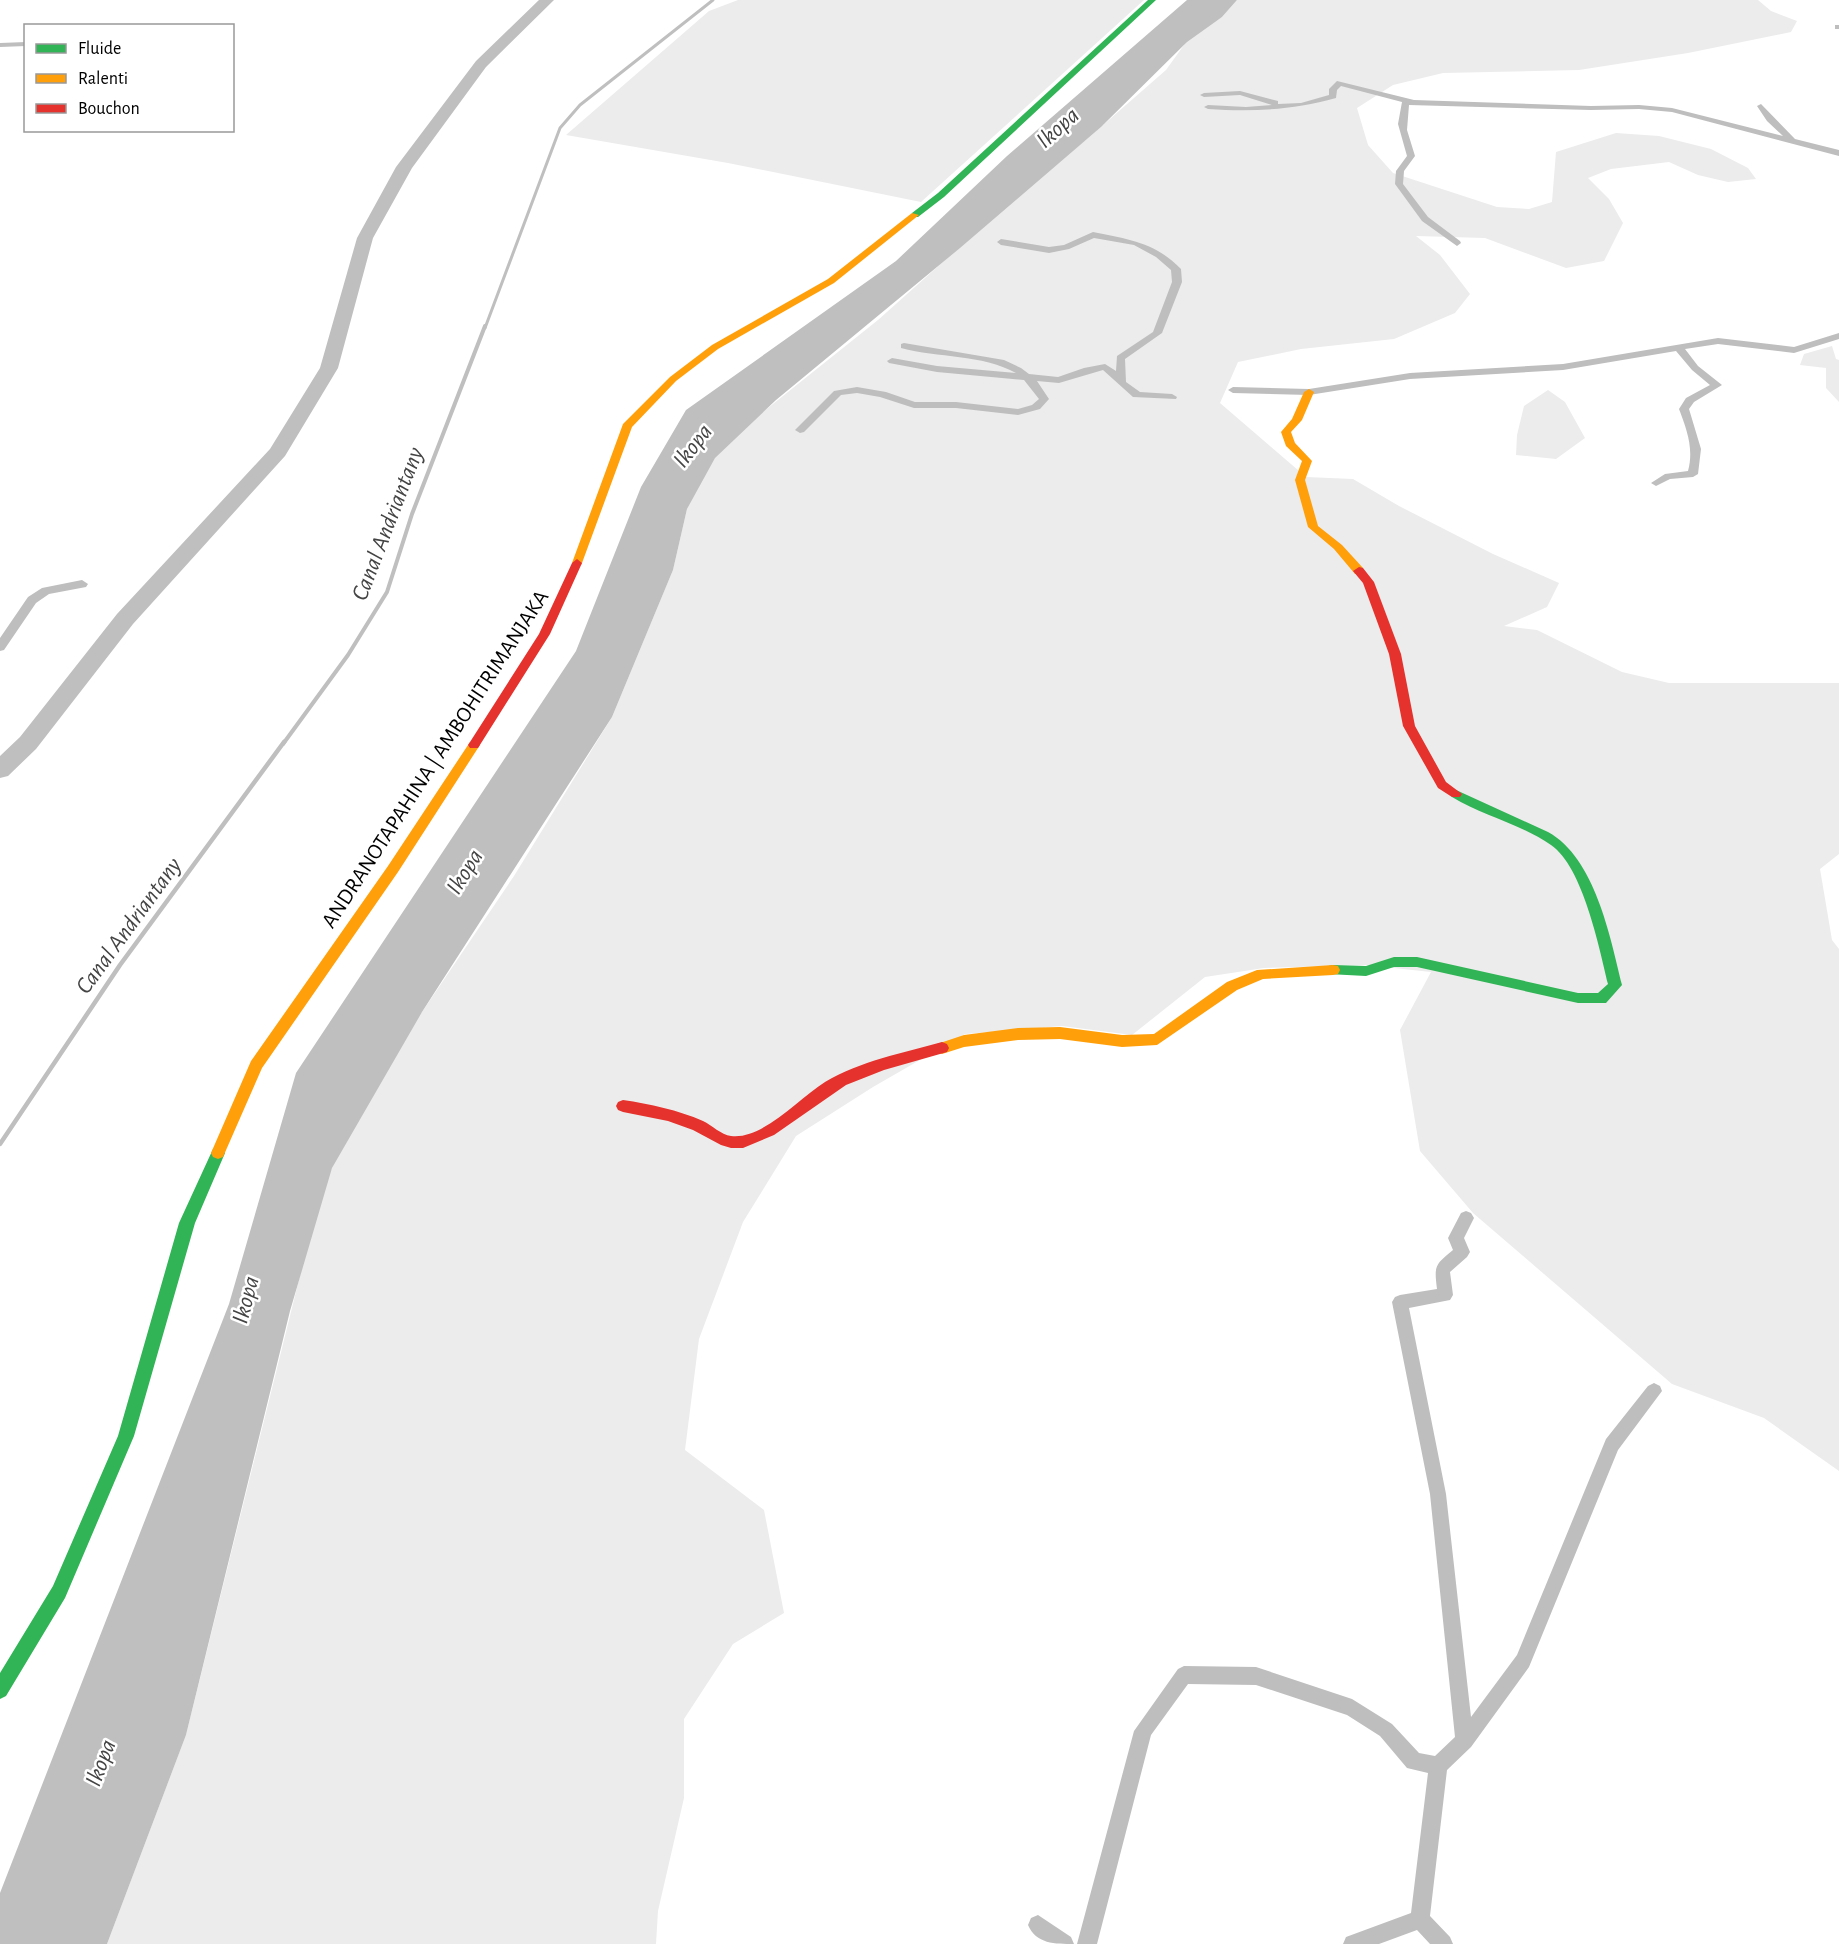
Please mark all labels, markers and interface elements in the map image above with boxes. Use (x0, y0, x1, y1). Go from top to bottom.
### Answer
legend (24, 24, 234, 132)
text: Fluide (78, 40, 121, 58)
text: Ralenti (78, 70, 128, 88)
text: Bouchon (78, 100, 140, 118)
water label: Ikopa (1032, 103, 1084, 153)
water label: Ikopa (669, 420, 717, 472)
water label: Canal Andriantany (348, 444, 428, 604)
street label: ANDRANOTAPAHINA | AMBOHITRIMANJAKA (318, 586, 554, 933)
water label: Ikopa (442, 845, 488, 899)
water label: Canal Andriantany (72, 853, 186, 999)
water label: Ikopa (228, 1274, 264, 1326)
water label: Ikopa (81, 1736, 121, 1790)

